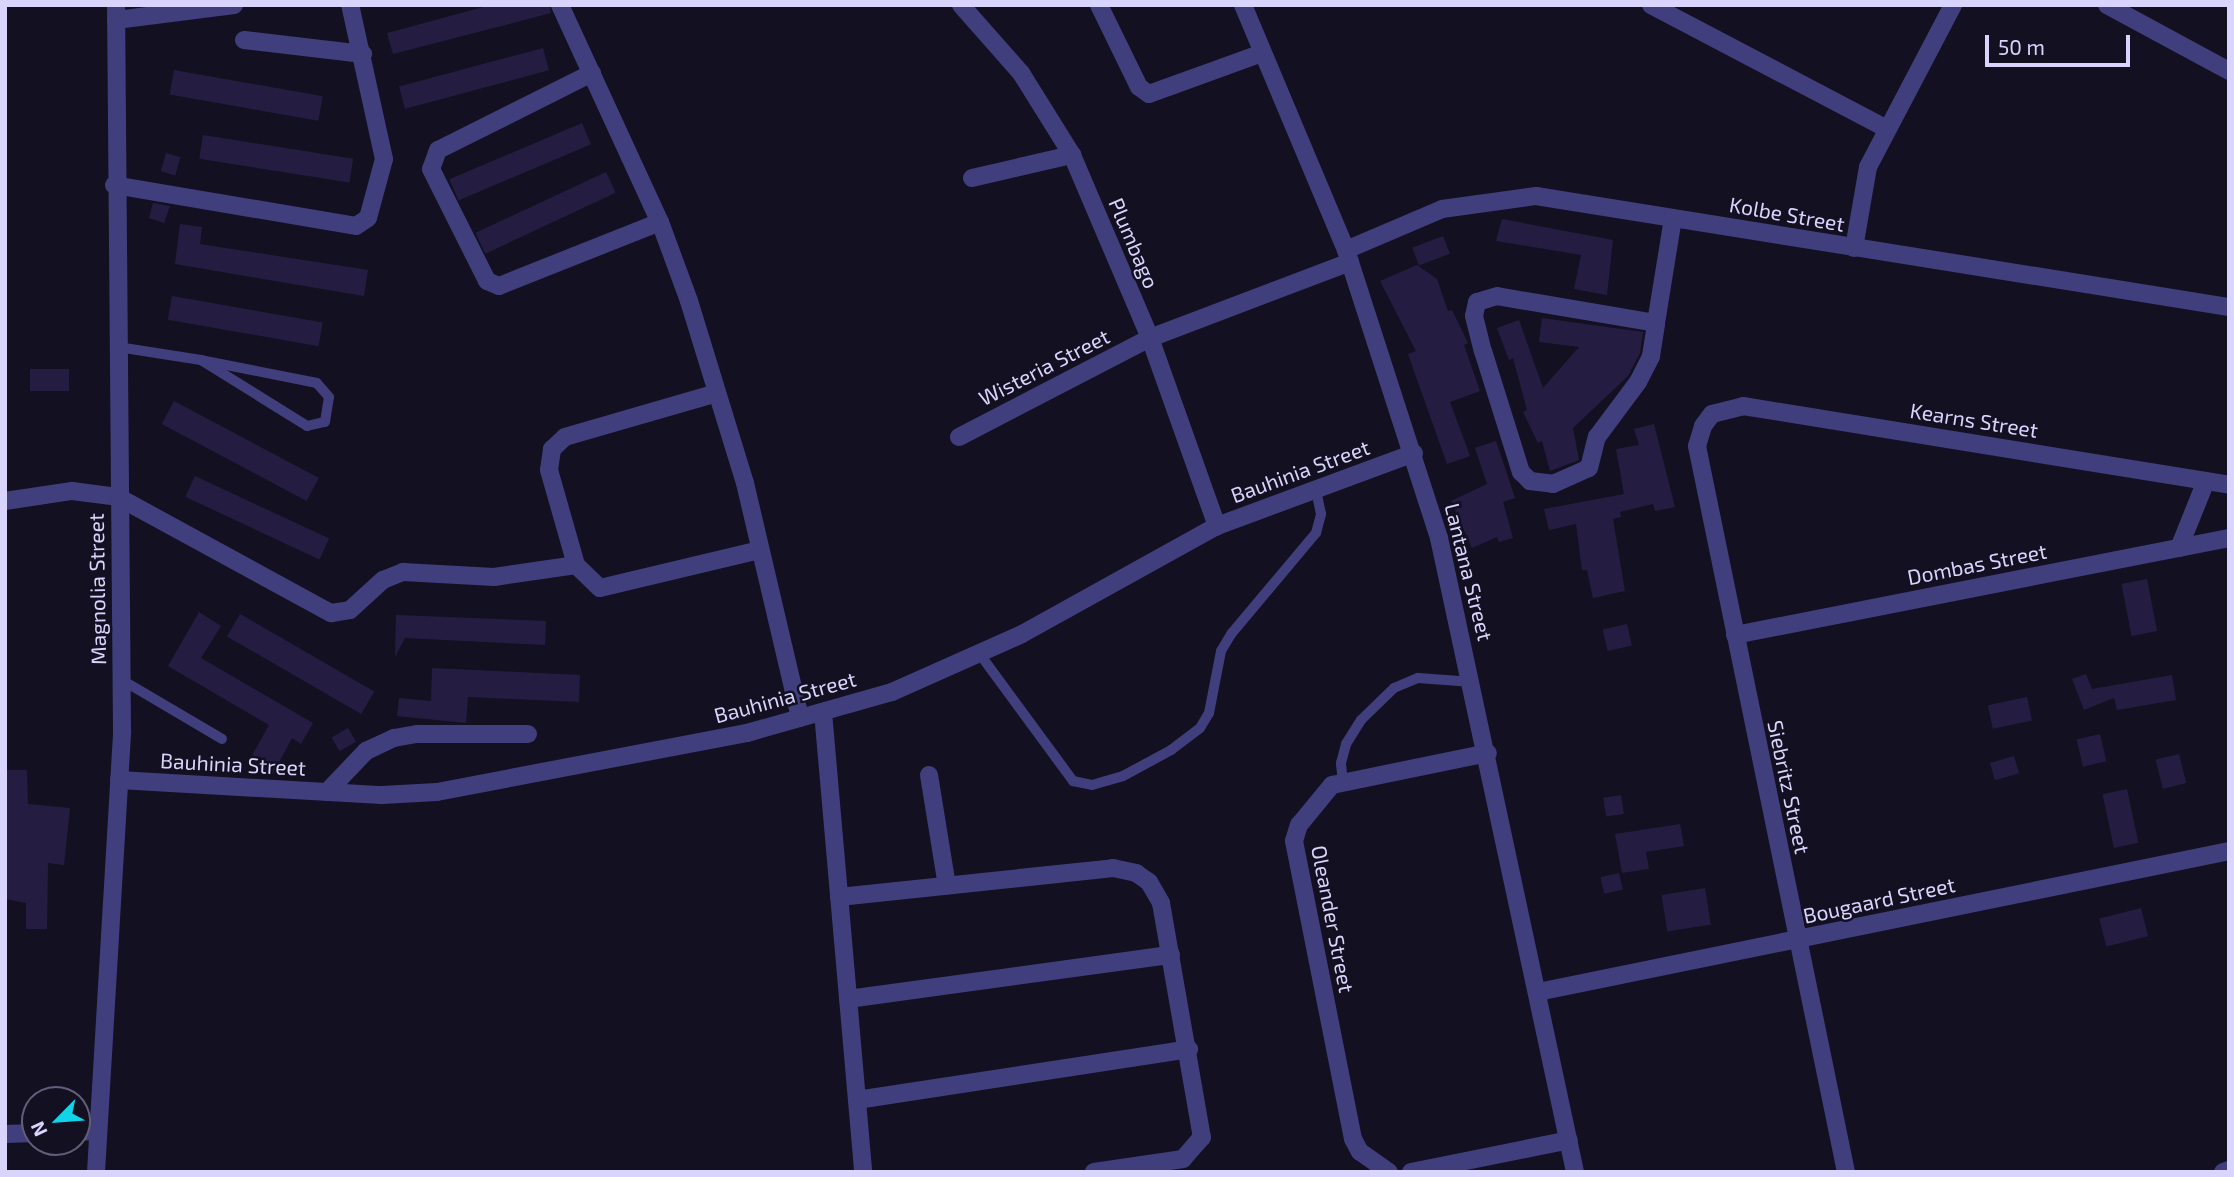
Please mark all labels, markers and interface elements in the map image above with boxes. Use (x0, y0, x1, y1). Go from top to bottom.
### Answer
scale bar (1989, 21, 2134, 65)
text: 50 m (1998, 34, 2045, 59)
street label: Kolbe Street (1727, 191, 1847, 237)
street label: Plumbago (1104, 194, 1164, 292)
street label: Wisteria Street (974, 323, 1114, 411)
street label: Kearns Street (1908, 397, 2040, 443)
street label: Bauhinia Street (1227, 434, 1373, 508)
street label: Lantana Street (1440, 501, 1498, 643)
street label: Magnolia Street (83, 513, 111, 665)
street label: Dombas Street (1905, 538, 2049, 590)
street label: Bauhinia Street (711, 666, 859, 728)
street label: Siebritz Street (1763, 718, 1815, 856)
street label: Bauhinia Street (159, 748, 307, 780)
street label: Oleander Street (1306, 843, 1360, 995)
street label: Bougaard Street (1801, 872, 1957, 928)
north arrow (21, 1086, 91, 1156)
text: N (25, 1118, 52, 1140)

